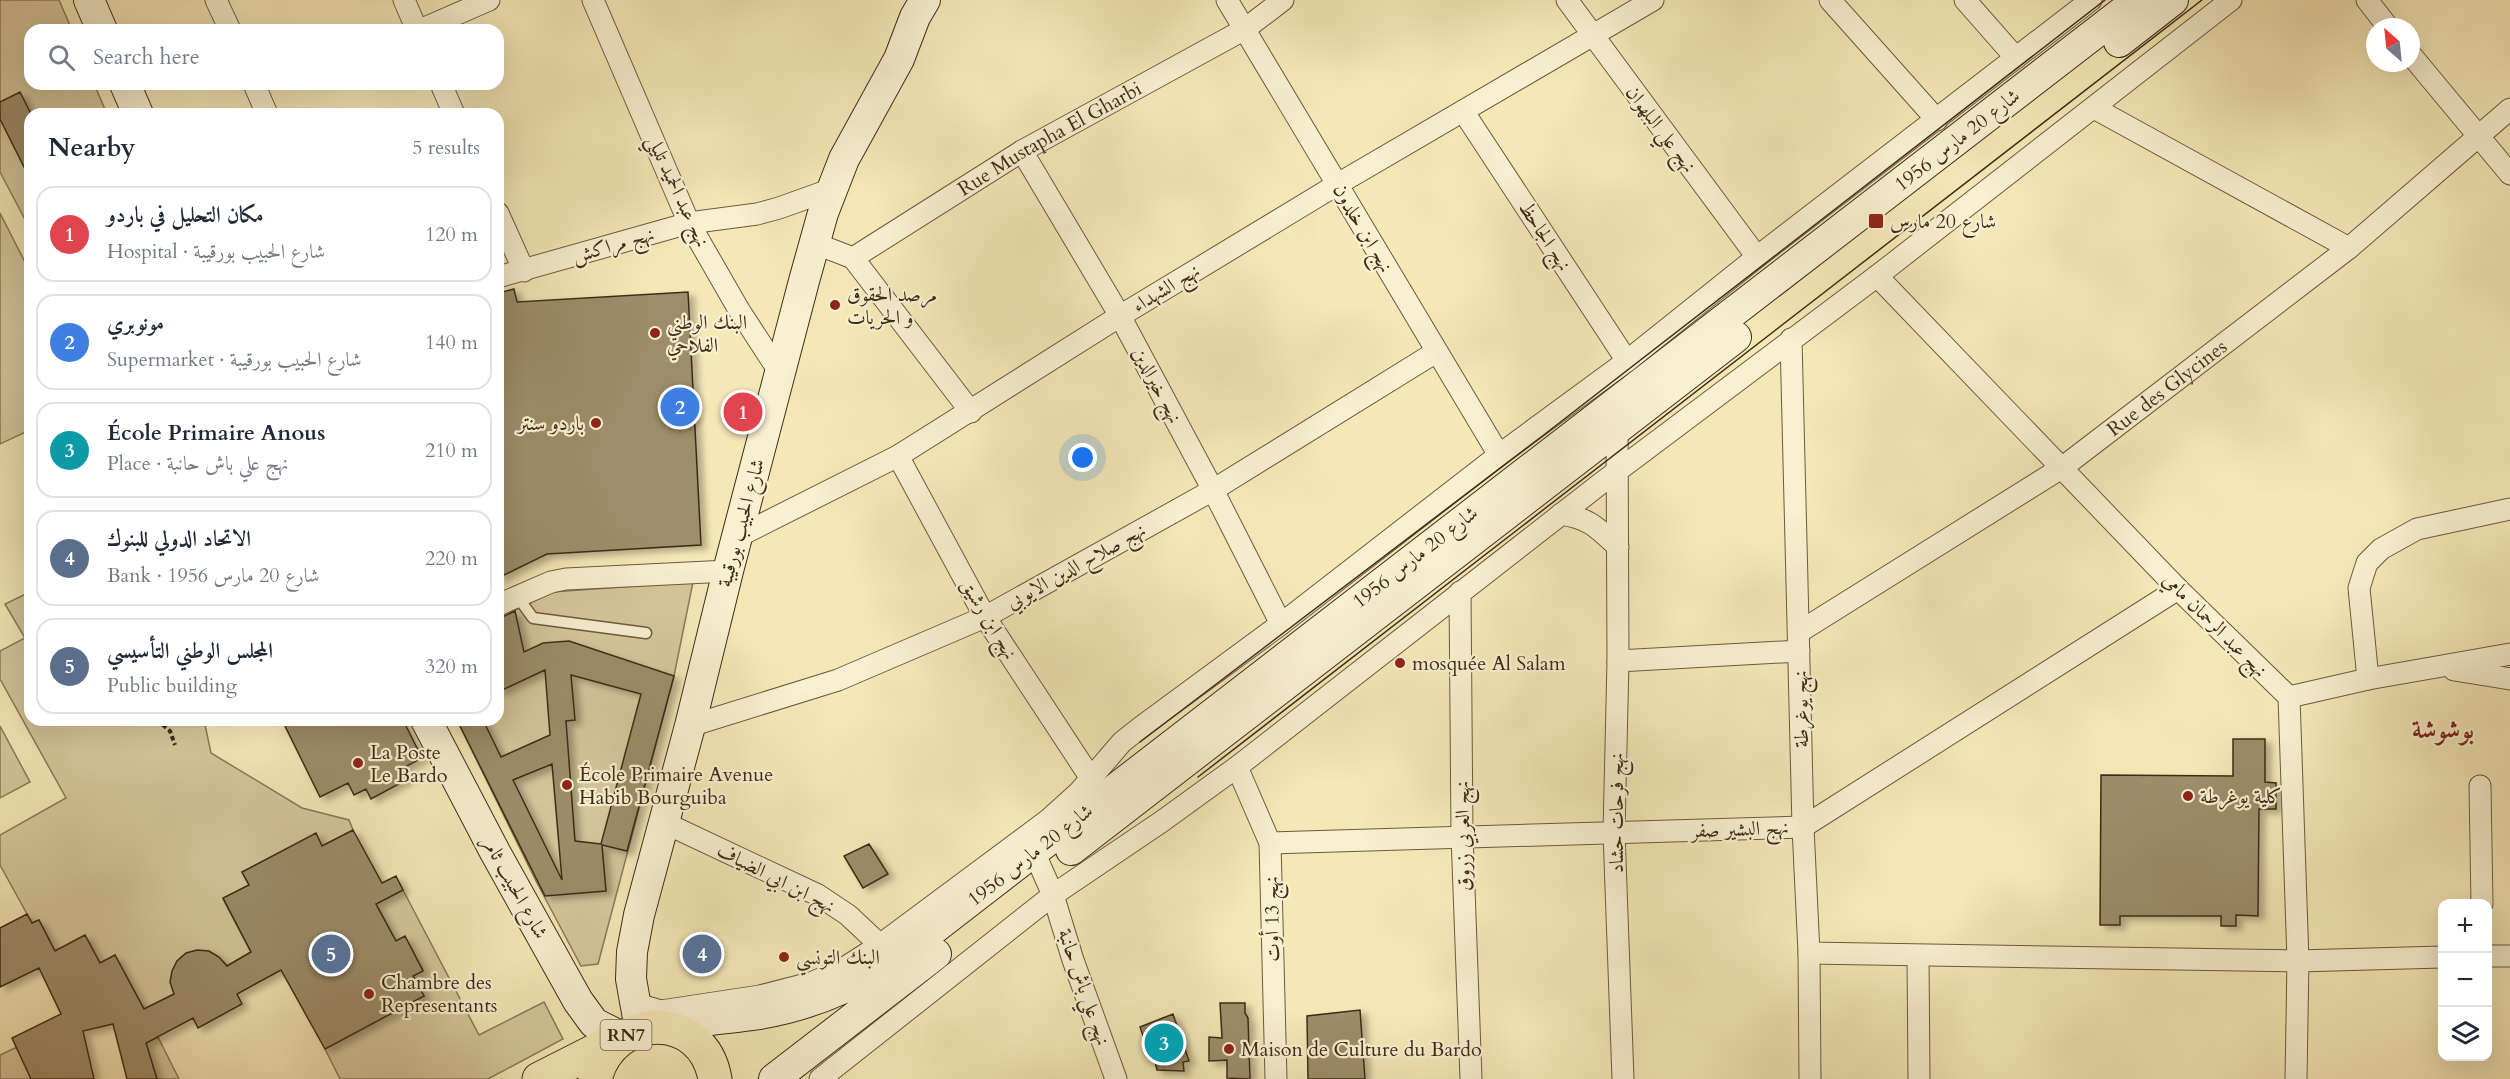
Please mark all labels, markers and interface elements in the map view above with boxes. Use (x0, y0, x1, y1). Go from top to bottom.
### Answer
north arrow (2366, 18, 2420, 72)
search box (24, 24, 504, 90)
icon: search (45, 41, 78, 74)
text: Search here (93, 42, 200, 72)
street label: Rue Mustapha El Gharbi (952, 74, 1147, 202)
street label: نهج علي البلهوان (1615, 80, 1703, 182)
street label: شارع 20 مارس 1956 (1889, 82, 2028, 201)
text: Nearby (48, 130, 136, 165)
street label: نهج عبد الحميد تليلي (635, 131, 716, 254)
text: 5 results (412, 134, 480, 161)
street label: نهج ابن خلدون (1323, 179, 1399, 279)
street label: نهج الجاحظ (1509, 196, 1578, 278)
text: مكان التحليل في باردو (107, 200, 264, 230)
place label: شارع 20 مارس (1890, 208, 1996, 239)
marker: شارع 20 مارس (1867, 212, 1885, 230)
street label: نهج مراكش (569, 220, 658, 273)
text: 1 (64, 221, 75, 248)
text: 120 m (425, 221, 478, 248)
text: Hospital · شارع الحبيب بورقيبة (107, 238, 325, 265)
street label: نهج الشهداء (1127, 257, 1207, 322)
place label: مرصد الحقوق و الحريات (847, 281, 937, 331)
marker: مرصد الحقوق و الحريات (828, 298, 842, 312)
text: مونوبري (107, 308, 164, 338)
place label: البنك الوطني الفلاحي (667, 309, 747, 361)
marker: البنك الوطني الفلاحي (648, 326, 662, 340)
text: 2 (64, 329, 75, 356)
text: 140 m (425, 329, 478, 356)
street label: Rue des Glycines (2101, 333, 2232, 442)
street label: نهج خيرالدين (1122, 342, 1188, 430)
text: Supermarket · شارع الحبيب بورقيبة (107, 346, 362, 373)
pin: 2 (660, 384, 700, 430)
pin: 1 (724, 390, 762, 434)
place label: باردو سنتر (516, 410, 584, 437)
marker: باردو سنتر (589, 416, 603, 430)
text: École Primaire Anous (107, 418, 325, 448)
text: 3 (64, 437, 75, 464)
text: 210 m (425, 437, 478, 464)
your location (1068, 443, 1097, 472)
text: Place · نهج علي باش حانبة (107, 450, 289, 477)
street label: شارع الحبيب بورقيبة (711, 456, 775, 591)
street label: شارع 20 مارس 1956 (1347, 499, 1486, 618)
street label: نهج صلاح الدين الايوبي (1001, 516, 1153, 619)
text: الاتحاد الدولي للبنوك (107, 524, 251, 554)
text: 4 (64, 545, 75, 572)
text: 220 m (425, 545, 478, 572)
text: Bank · شارع 20 مارس 1956 (107, 562, 320, 589)
street label: نهج عبد الرحمان مامي (2154, 567, 2273, 686)
street label: نهج ابن رشيق (951, 574, 1024, 666)
text: المجلس الوطني التأسيسي (107, 636, 273, 666)
place label: mosquée Al Salam (1412, 650, 1566, 677)
text: 5 (64, 653, 75, 680)
text: 320 m (425, 653, 478, 680)
marker: mosquée Al Salam (1393, 656, 1407, 670)
street label: نهج يوغرطة (1787, 670, 1819, 748)
text: Public building (107, 672, 237, 699)
district label: بوشوشة (2412, 712, 2474, 747)
place label: La Poste Le Bardo (370, 739, 448, 789)
street label: نهج فرحات حشاد (1603, 753, 1634, 873)
marker: La Poste Le Bardo (351, 756, 365, 770)
place label: École Primaire Avenue Habib Bourguiba (579, 761, 773, 811)
marker: École Primaire Avenue Habib Bourguiba (560, 778, 574, 792)
street label: نهج العربي زروق (1449, 781, 1481, 891)
place label: كلية يوغرطة (2200, 783, 2282, 810)
marker: كلية يوغرطة (2181, 789, 2195, 803)
street label: شارع 20 مارس 1956 (962, 797, 1101, 916)
street label: نهج البشير صفر (1689, 814, 1789, 848)
street label: شارع الحبيب ثامر (472, 830, 555, 946)
street label: نهج ابن ابي الضياف (710, 837, 840, 923)
street label: نهج 13 أوت (1257, 876, 1290, 962)
map controls (2438, 899, 2492, 1061)
button: + (2438, 899, 2492, 953)
street label: نهج علي باش حانبة (1046, 925, 1117, 1051)
pin: 5 (312, 932, 350, 976)
pin: 4 (682, 932, 722, 976)
place label: البنك التونسي (796, 944, 880, 976)
marker: البنك التونسي (777, 950, 791, 964)
button: − (2438, 953, 2492, 1007)
place label: Chambre des Representants (381, 969, 497, 1019)
marker: Chambre des Representants (362, 987, 376, 1001)
button: layers (2438, 1007, 2492, 1061)
road number: RN7 (600, 1020, 652, 1050)
pin: 3 (1144, 1020, 1184, 1066)
place label: Maison de Culture du Bardo (1241, 1036, 1482, 1063)
marker: Maison de Culture du Bardo (1222, 1042, 1236, 1056)

